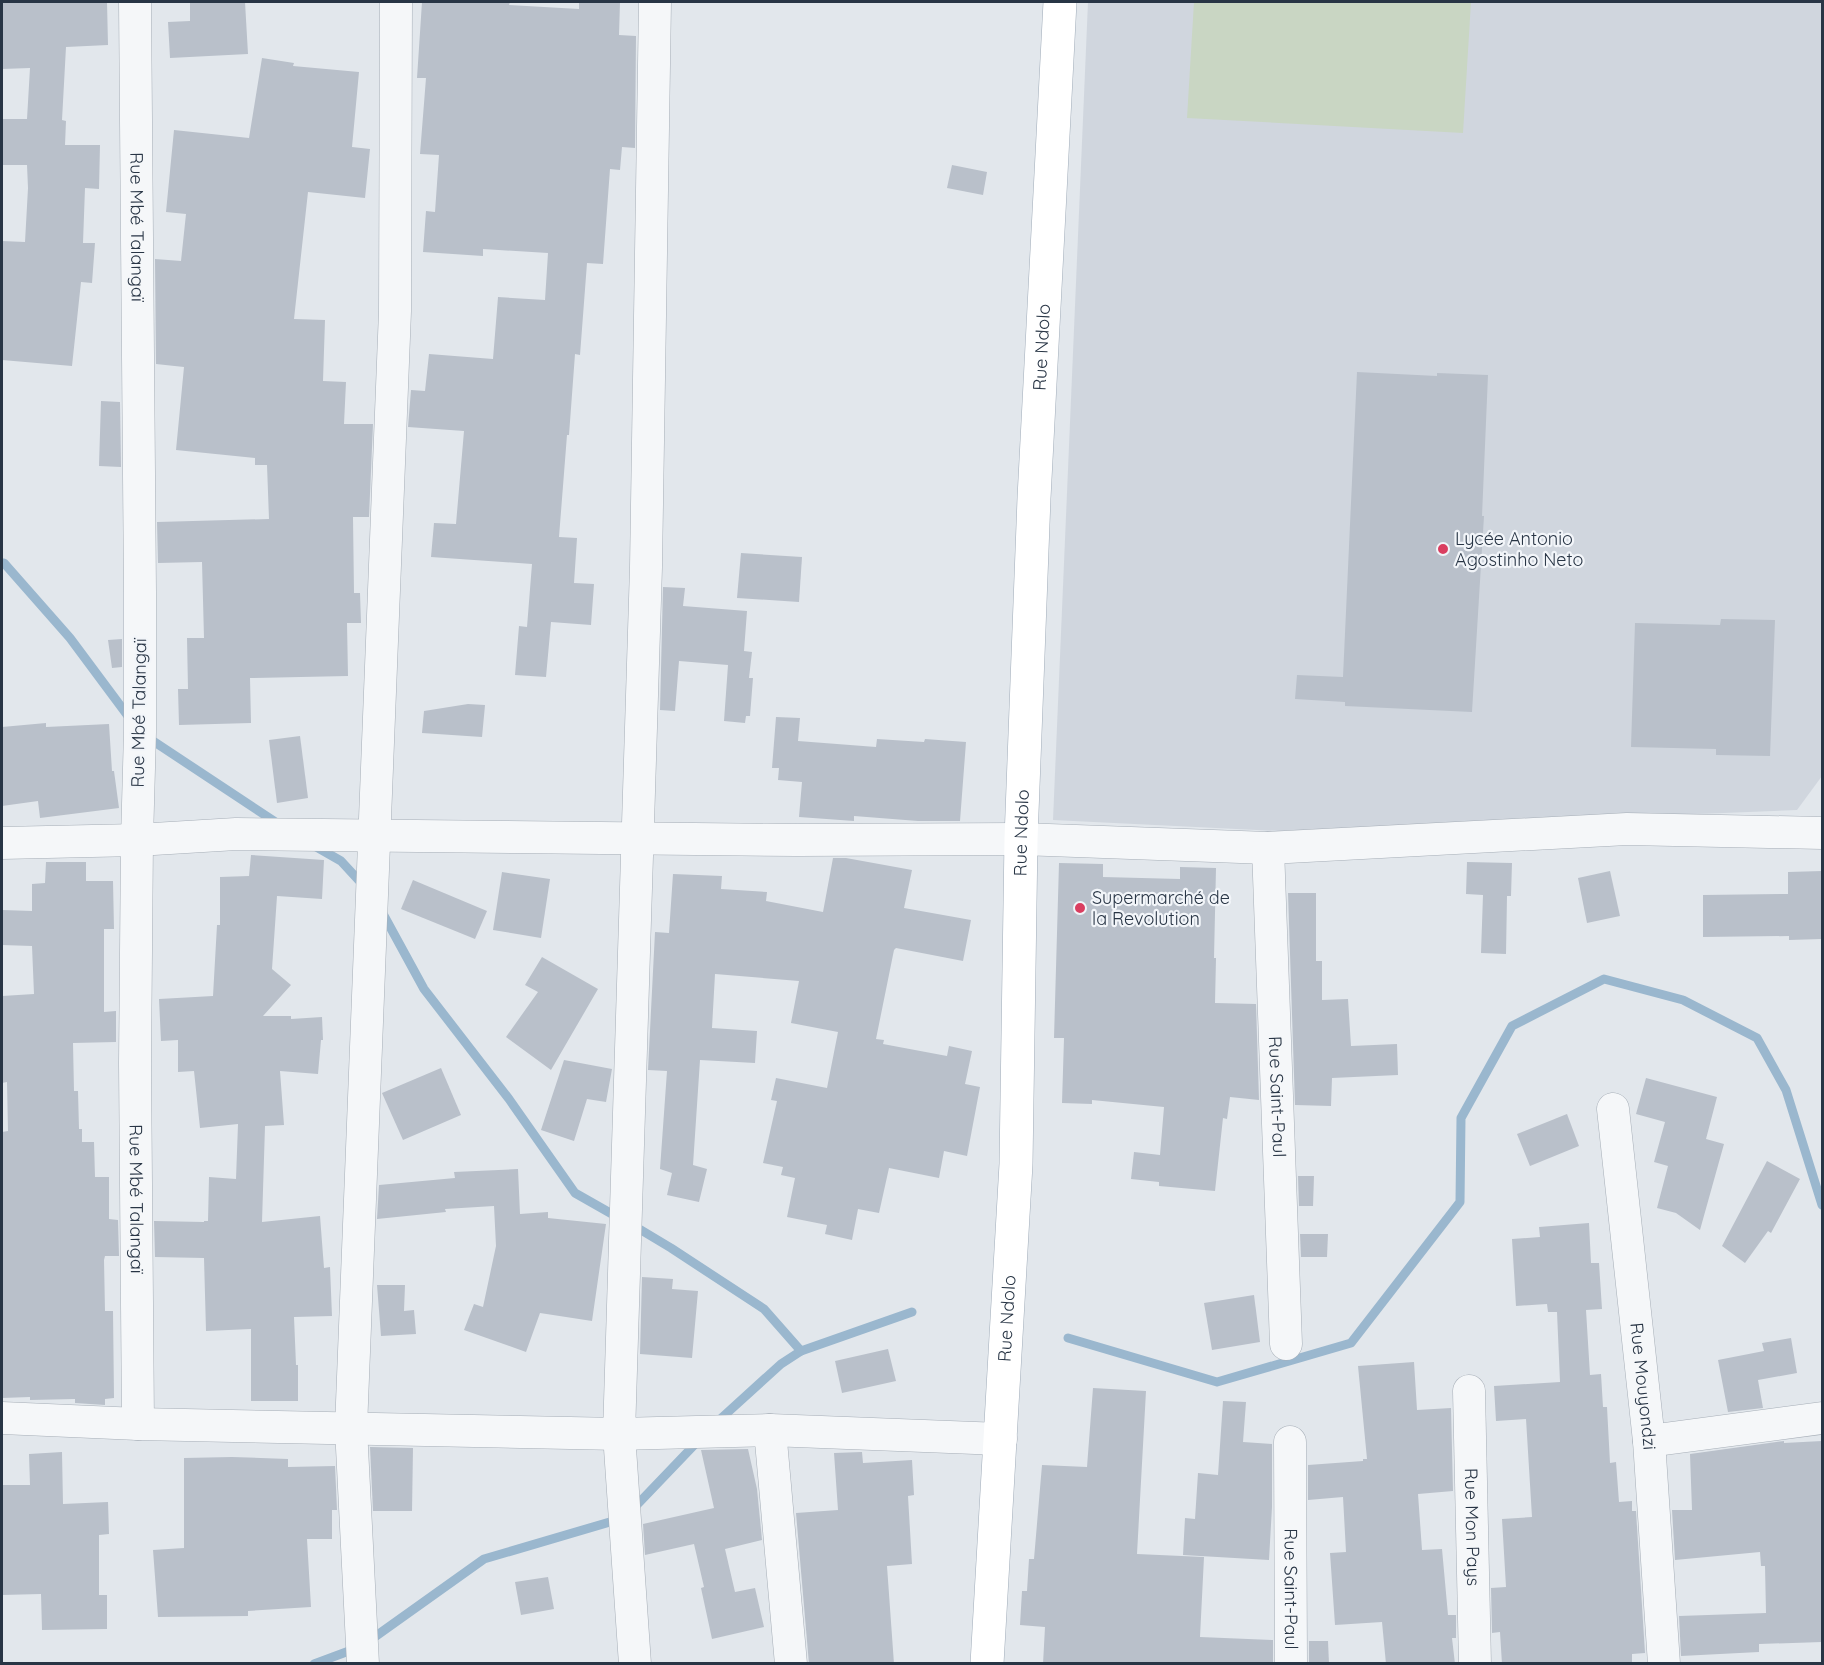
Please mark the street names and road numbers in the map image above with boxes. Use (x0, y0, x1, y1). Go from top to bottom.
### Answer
street label: Rue Mbé Talangaï (125, 152, 150, 303)
street label: Rue Ndolo (1028, 303, 1055, 391)
street label: Rue Mbé Talangaï (126, 637, 151, 788)
street label: Rue Ndolo (1008, 789, 1034, 877)
street label: Rue Saint-Paul (1264, 1036, 1291, 1158)
street label: Rue Mbé Talangaï (125, 1124, 149, 1275)
street label: Rue Ndolo (993, 1274, 1021, 1363)
street label: Rue Mouyondzi (1625, 1321, 1662, 1451)
street label: Rue Mon Pays (1460, 1468, 1485, 1586)
street label: Rue Saint-Paul (1279, 1528, 1303, 1650)

